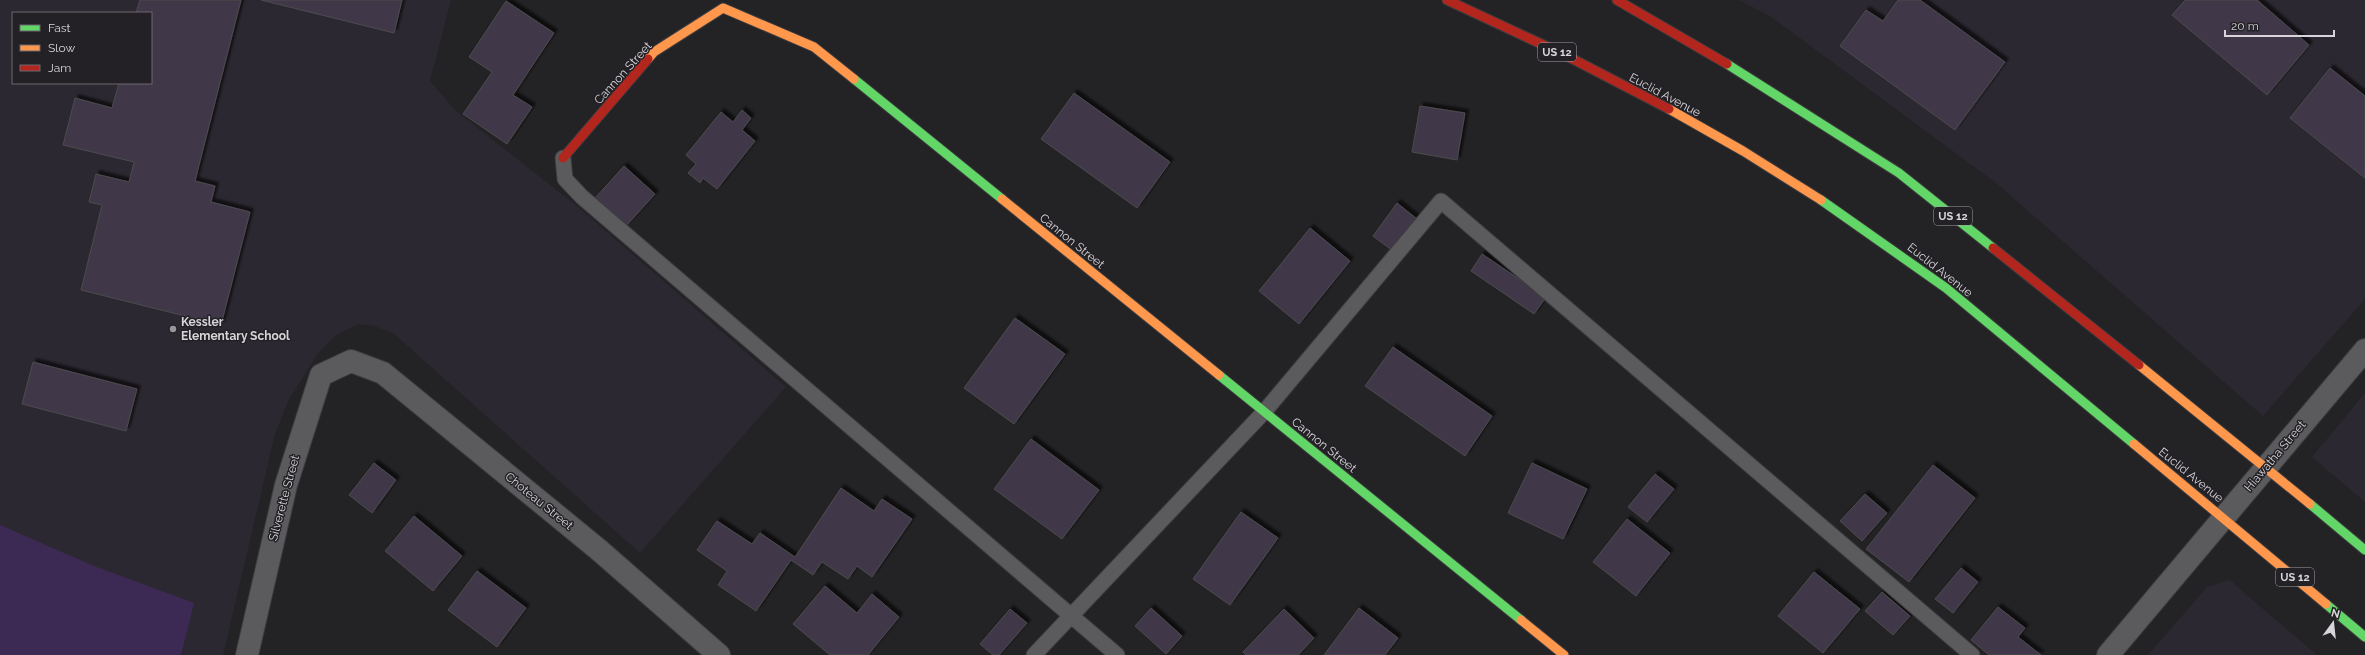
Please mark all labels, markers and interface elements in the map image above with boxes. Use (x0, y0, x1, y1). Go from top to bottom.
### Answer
legend (12, 12, 152, 84)
scale bar (2225, 12, 2334, 38)
text: 20 m (2231, 19, 2259, 33)
text: Fast (48, 21, 71, 35)
street label: Cannon Street (591, 39, 655, 107)
text: Slow (48, 41, 75, 55)
road number: US 12 (1538, 43, 1576, 61)
text: Jam (48, 61, 71, 75)
street label: Euclid Avenue (1627, 70, 1703, 120)
road number: US 12 (1934, 207, 1972, 225)
street label: Cannon Street (1037, 211, 1107, 271)
street label: Euclid Avenue (1905, 240, 1975, 300)
place label: Kessler Elementary School (181, 315, 290, 343)
marker: Kessler Elementary School (168, 324, 178, 334)
street label: Cannon Street (1289, 415, 1359, 475)
street label: Hiawatha Street (2241, 418, 2309, 494)
street label: Euclid Avenue (2156, 445, 2226, 505)
street label: Silverette Street (266, 453, 302, 543)
street label: Choteau Street (502, 469, 576, 533)
road number: US 12 (2276, 568, 2314, 586)
north arrow (2313, 603, 2353, 643)
text: N (2330, 606, 2341, 621)

